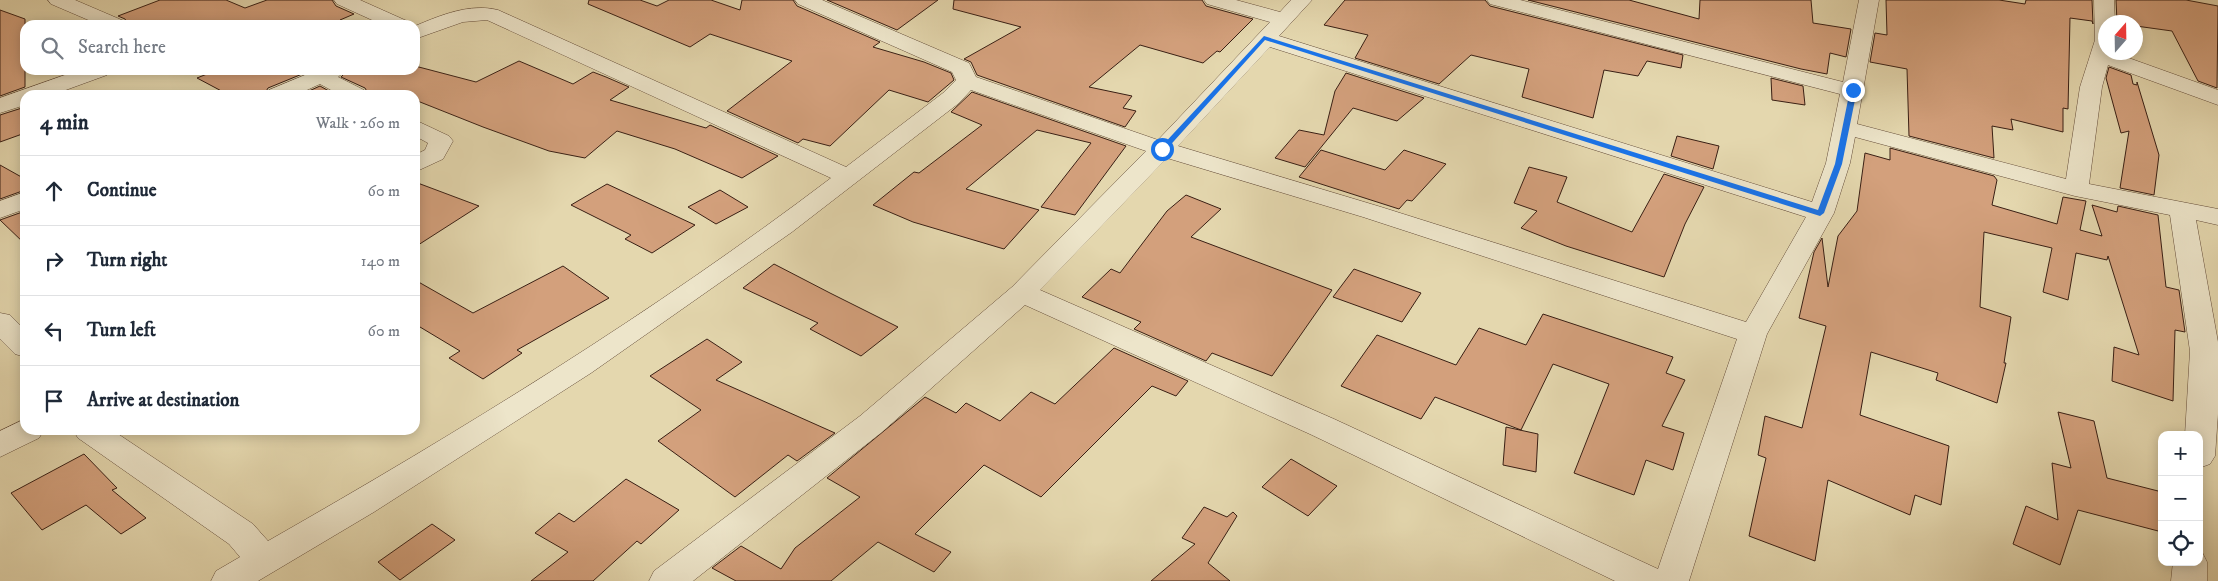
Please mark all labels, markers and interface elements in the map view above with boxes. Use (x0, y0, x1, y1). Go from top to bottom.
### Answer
north arrow (2098, 15, 2143, 60)
search box (20, 20, 420, 75)
icon: search (38, 34, 66, 62)
text: Search here (78, 36, 166, 59)
route end (1842, 79, 1865, 102)
text: 4 min (40, 110, 89, 136)
text: Walk · 260 m (316, 113, 400, 133)
route start (1151, 138, 1174, 161)
icon: ahead (40, 177, 68, 205)
text: Continue (87, 179, 157, 202)
text: 60 m (368, 181, 400, 201)
icon: right (40, 247, 68, 275)
text: Turn right (87, 249, 167, 272)
text: 140 m (361, 251, 400, 271)
icon: left (40, 317, 68, 345)
text: Turn left (87, 319, 156, 342)
text: 60 m (368, 321, 400, 341)
icon: arrive (40, 387, 68, 415)
text: Arrive at destination (87, 389, 239, 412)
map controls (2158, 431, 2203, 566)
button: + (2158, 431, 2203, 476)
button: − (2158, 476, 2203, 521)
button: locate (2158, 521, 2203, 566)

